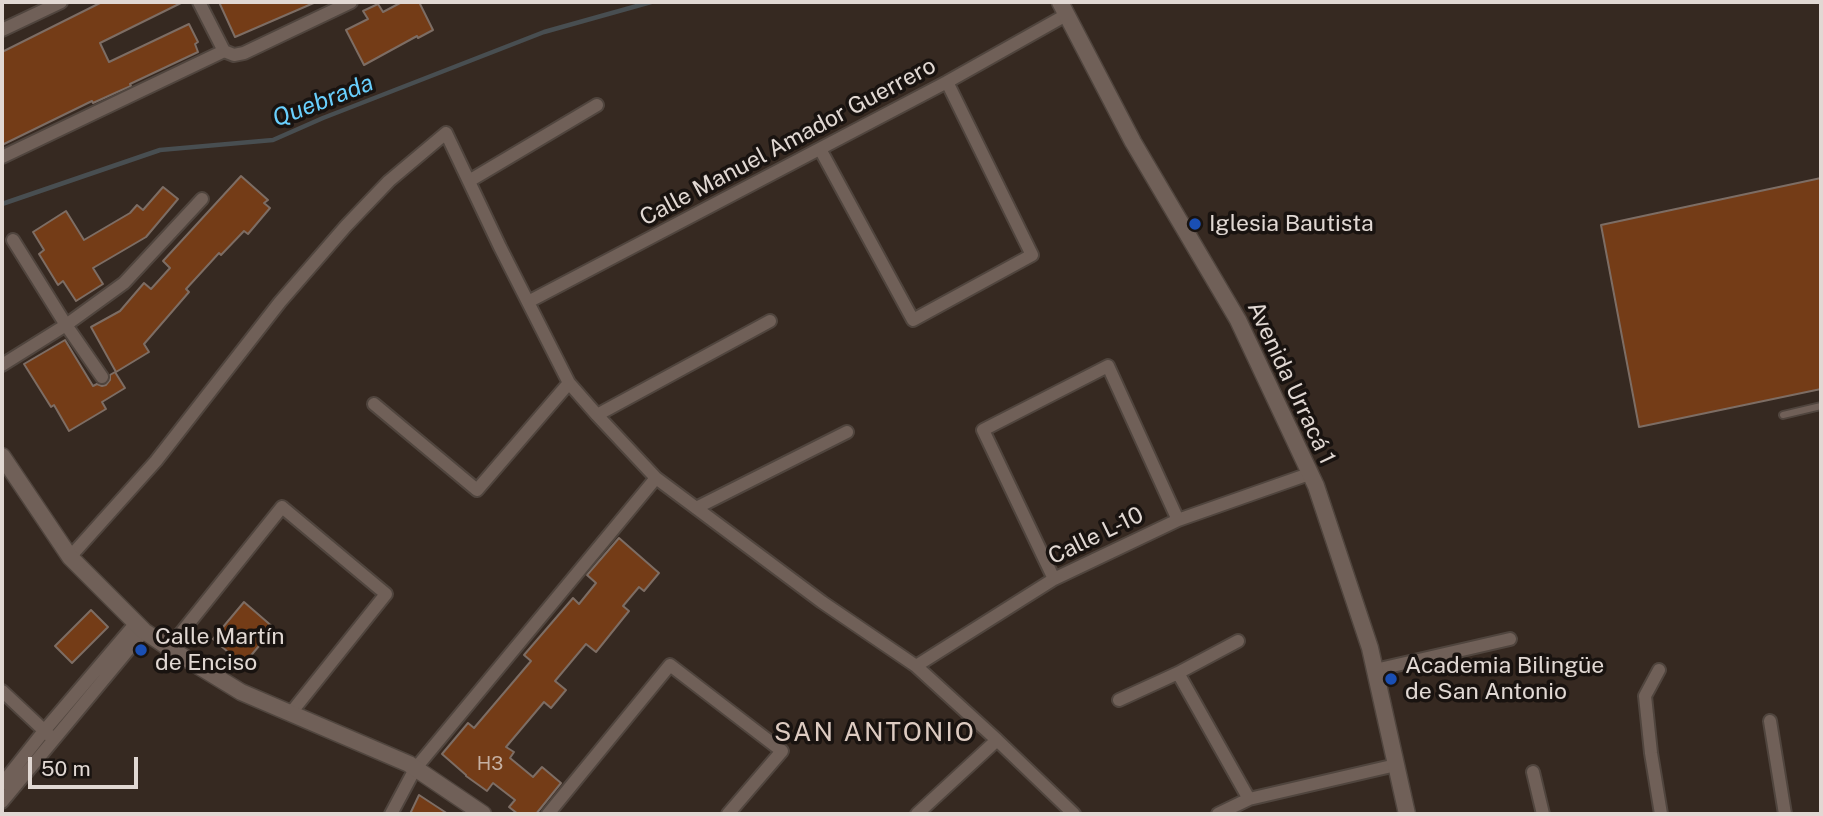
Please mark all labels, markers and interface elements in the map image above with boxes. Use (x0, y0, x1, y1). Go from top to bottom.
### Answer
street label: Calle Manuel Amador Guerrero (635, 52, 941, 232)
water label: Quebrada (268, 69, 378, 133)
place label: Iglesia Bautista (1209, 210, 1374, 238)
marker: Iglesia Bautista (1187, 216, 1203, 232)
street label: Avenida Urracá 1 (1241, 297, 1341, 469)
street label: Calle L-10 (1044, 501, 1148, 571)
place label: Calle Martín de Enciso (155, 623, 285, 677)
marker: Calle Martín de Enciso (133, 642, 149, 658)
place label: Academia Bilingüe de San Antonio (1405, 652, 1604, 706)
marker: Academia Bilingüe de San Antonio (1383, 671, 1399, 687)
district label: SAN ANTONIO (775, 717, 975, 749)
scale bar (32, 742, 142, 786)
house number: H3 (477, 753, 503, 775)
text: 50 m (41, 756, 91, 781)

